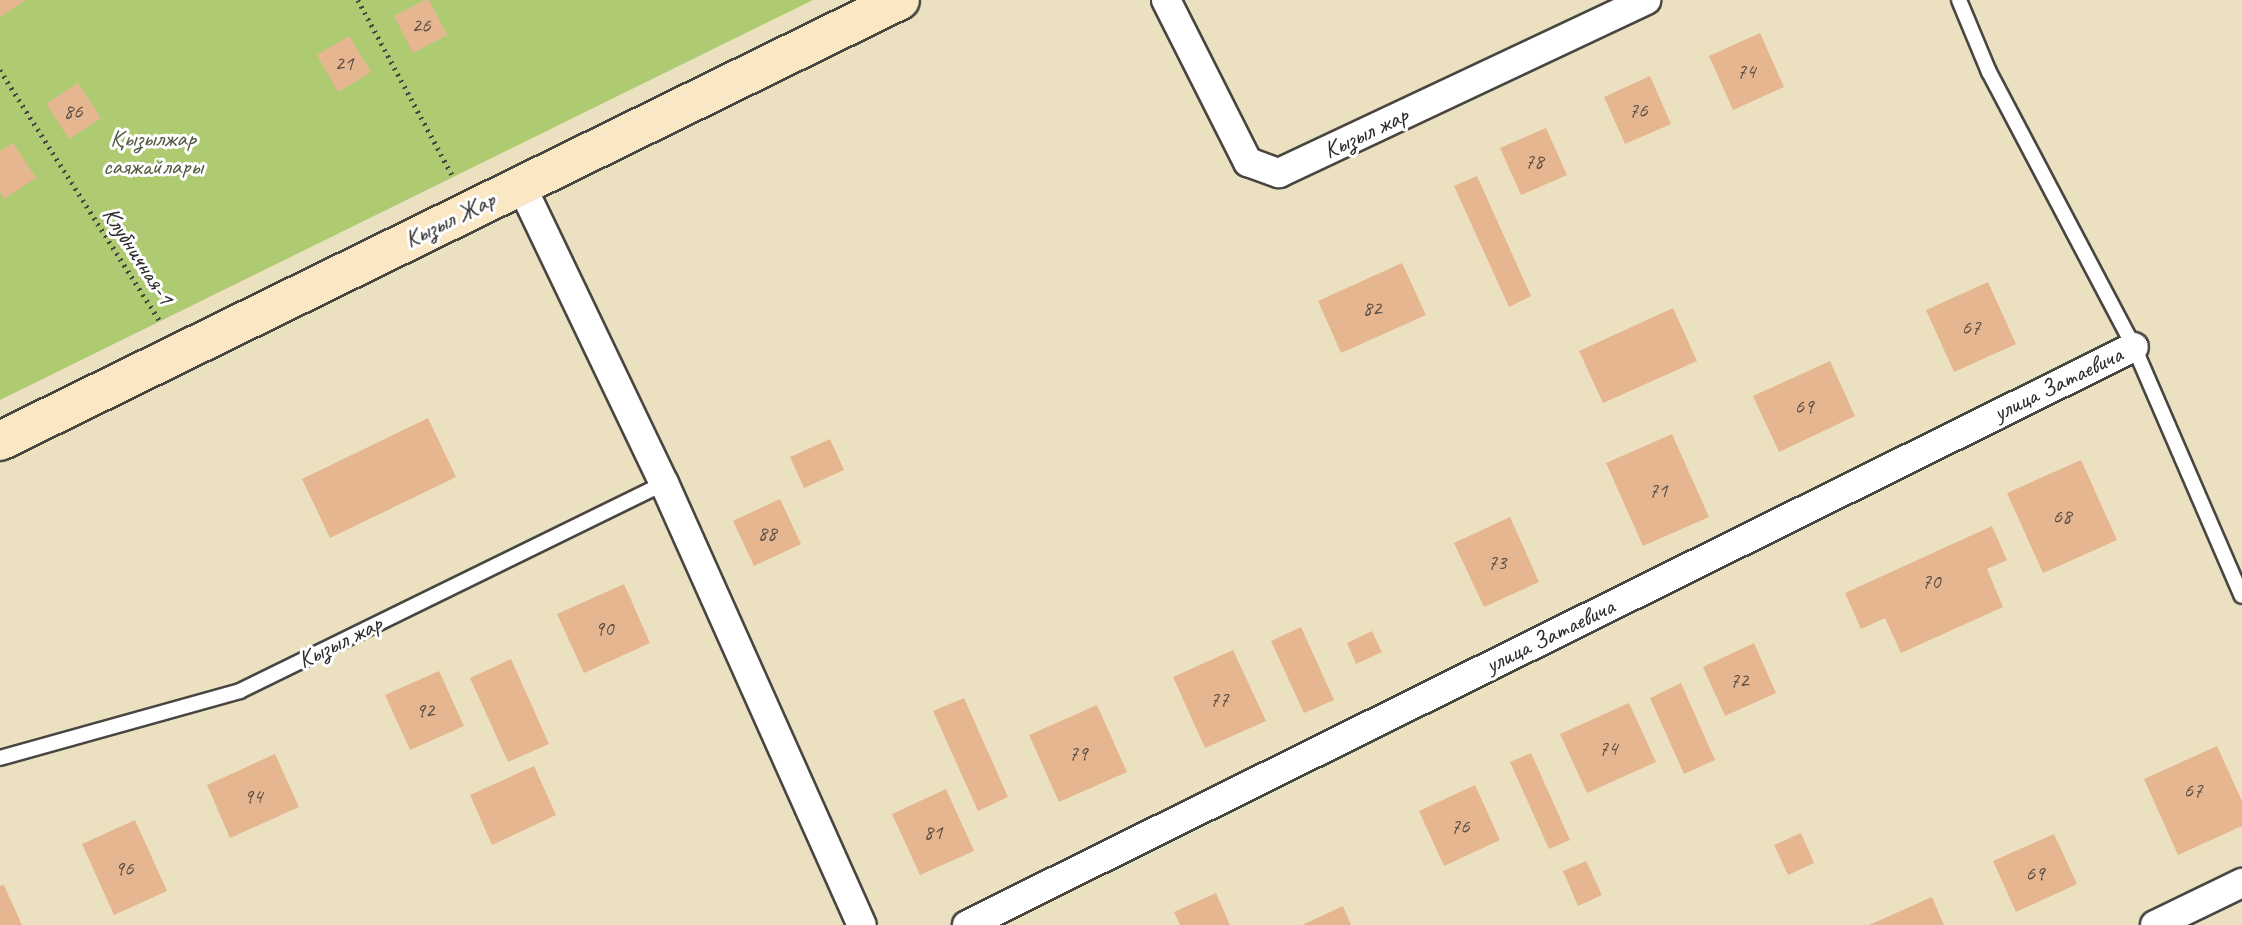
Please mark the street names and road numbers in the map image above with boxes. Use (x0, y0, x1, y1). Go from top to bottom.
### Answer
street label: Кызыл жар (1319, 101, 1413, 165)
street label: Кызыл Жар (400, 186, 500, 254)
street label: Клубничная-1 (96, 202, 180, 310)
street label: улица Затаевича (1990, 341, 2126, 427)
street label: улица Затаевича (1482, 593, 1618, 679)
street label: Кызыл жар (293, 609, 387, 675)

